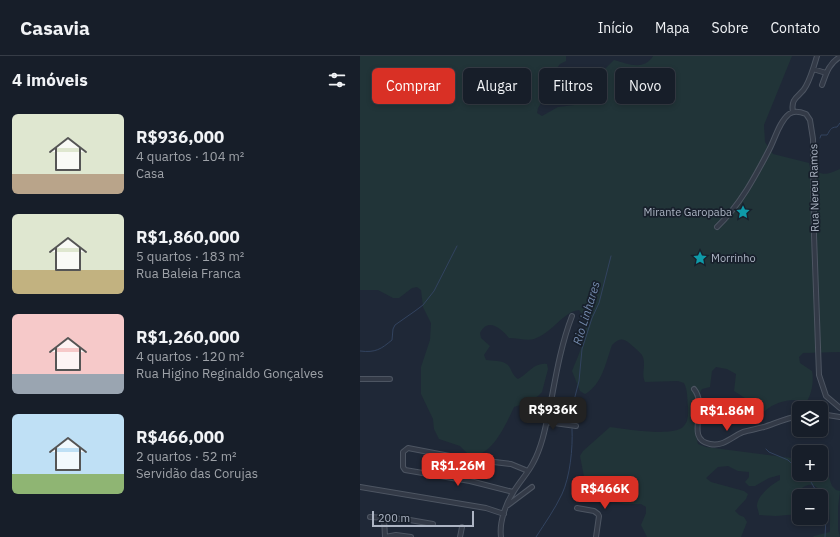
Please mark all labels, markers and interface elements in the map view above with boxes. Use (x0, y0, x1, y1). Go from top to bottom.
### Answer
text: Casavia (20, 16, 90, 40)
text: Início (598, 19, 633, 37)
text: Mapa (655, 19, 690, 37)
text: Sobre (712, 19, 748, 37)
text: Contato (770, 19, 820, 37)
chip: Comprar (372, 68, 455, 104)
chip: Alugar (463, 68, 531, 104)
chip: Filtros (539, 68, 607, 104)
chip: Novo (615, 68, 675, 104)
text: 4 imóveis (12, 69, 88, 91)
icon: filters (326, 69, 348, 91)
text: R$936,000 (136, 126, 224, 148)
icon: home (44, 130, 92, 178)
street label: Rua Nereu Ramos (806, 144, 822, 232)
text: 4 quartos · 104 m² (136, 148, 244, 165)
text: Casa (136, 165, 164, 182)
place icon: Mirante Garopaba (735, 204, 751, 220)
place label: Mirante Garopaba (644, 205, 732, 219)
text: R$1,860,000 (136, 226, 240, 248)
icon: home (44, 230, 92, 278)
text: 5 quartos · 183 m² (136, 248, 244, 265)
place icon: Morrinho (692, 250, 708, 266)
place label: Morrinho (711, 251, 756, 265)
text: Rua Baleia Franca (136, 265, 241, 282)
water label: Rio Linhares (569, 279, 603, 347)
text: R$1,260,000 (136, 326, 240, 348)
icon: home (44, 330, 92, 378)
text: 4 quartos · 120 m² (136, 348, 244, 365)
text: Rua Higino Reginaldo Gonçalves (136, 365, 323, 382)
pin: R$936K (520, 397, 586, 431)
pin: R$1.86M (690, 398, 764, 432)
text: R$936K (528, 401, 578, 418)
map controls (792, 401, 828, 525)
button: layers (792, 401, 828, 437)
text: R$1.86M (700, 402, 754, 419)
text: R$466,000 (136, 426, 224, 448)
icon: home (44, 430, 92, 478)
button: + (792, 445, 828, 481)
text: 2 quartos · 52 m² (136, 448, 237, 465)
pin: R$1.26M (421, 453, 495, 487)
text: R$1.26M (431, 457, 485, 474)
text: Servidão das Corujas (136, 465, 258, 482)
pin: R$466K (572, 476, 638, 510)
text: R$466K (580, 480, 630, 497)
button: − (792, 489, 828, 525)
scale bar (372, 509, 474, 528)
text: 200 m (378, 511, 410, 525)

